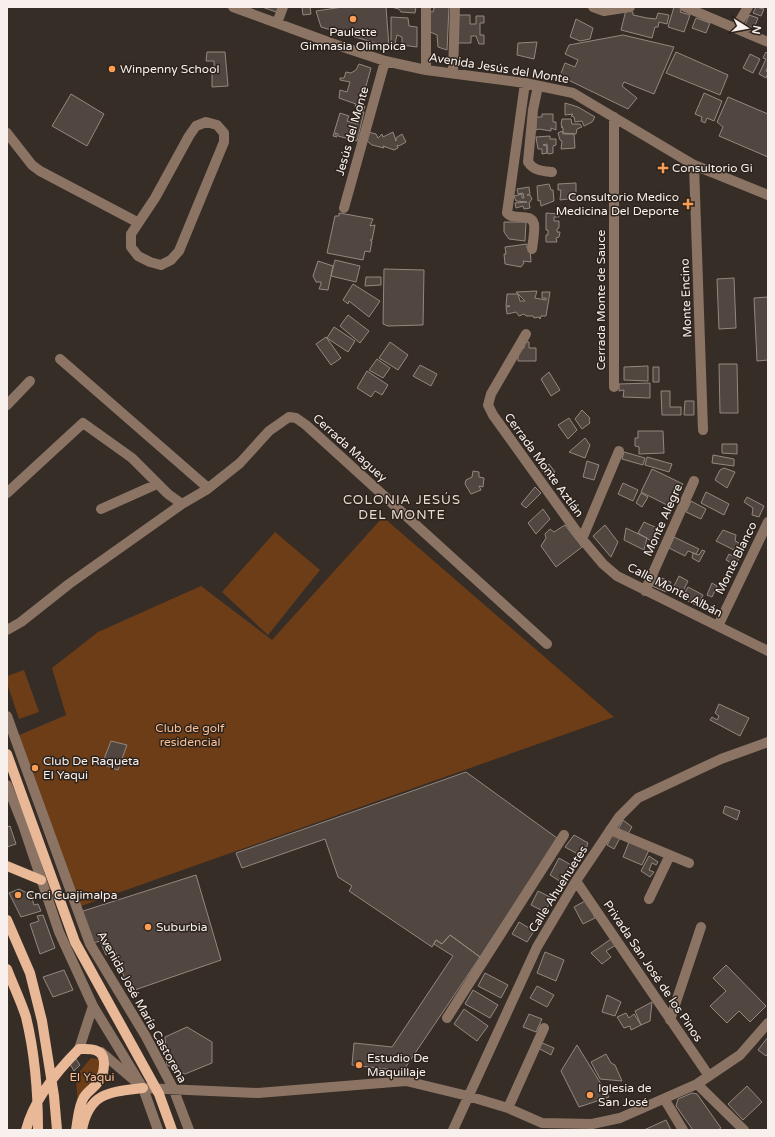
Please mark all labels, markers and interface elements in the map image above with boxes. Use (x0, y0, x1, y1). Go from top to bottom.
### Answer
north arrow (727, 8, 767, 48)
marker: Paulette Gimnasia Olimpica (348, 14, 358, 24)
text: N (749, 24, 764, 35)
place label: Paulette Gimnasia Olimpica (300, 25, 406, 53)
street label: Avenida Jesús del Monte (428, 50, 570, 86)
place label: Winpenny School (120, 62, 219, 76)
marker: Winpenny School (107, 64, 117, 74)
street label: Jesús del Monte (333, 85, 371, 177)
place label: Consultorio Gi (672, 161, 753, 175)
marker: Consultorio Gi (657, 162, 669, 174)
place label: Consultorio Medico Medicina Del Deporte (556, 190, 679, 218)
marker: Consultorio Medico Medicina Del Deporte (682, 198, 694, 210)
street label: Cerrada Monte de Sauce (594, 229, 608, 370)
street label: Monte Encino (678, 258, 694, 338)
street label: Cerrada Monte Aztlán (502, 410, 586, 520)
street label: Cerrada Maguey (310, 411, 390, 485)
street label: Monte Alegre (641, 481, 685, 558)
district label: COLONIA JESÚS DEL MONTE (343, 492, 461, 523)
street label: Monte Blanco (712, 519, 760, 597)
street label: Calle Monte Albán (625, 560, 725, 620)
park label: Club de golf residencial (155, 721, 225, 749)
place label: Club De Raqueta El Yaqui (43, 754, 139, 782)
marker: Club De Raqueta El Yaqui (30, 763, 40, 773)
street label: Calle Ahuehuetes (526, 843, 590, 935)
place label: Cnci Cuajimalpa (26, 888, 117, 902)
marker: Cnci Cuajimalpa (13, 890, 23, 900)
street label: Privada San José de los Pinos (600, 898, 706, 1044)
place label: Suburbia (156, 920, 207, 934)
marker: Suburbia (143, 922, 153, 932)
street label: Avenida José María Castorena (94, 929, 190, 1085)
place label: Estudio De Maquillaje (367, 1051, 429, 1079)
marker: Estudio De Maquillaje (354, 1060, 364, 1070)
park label: El Yaqui (69, 1070, 115, 1084)
place label: Iglesia de San José (598, 1081, 652, 1109)
marker: Iglesia de San José (585, 1090, 595, 1100)

